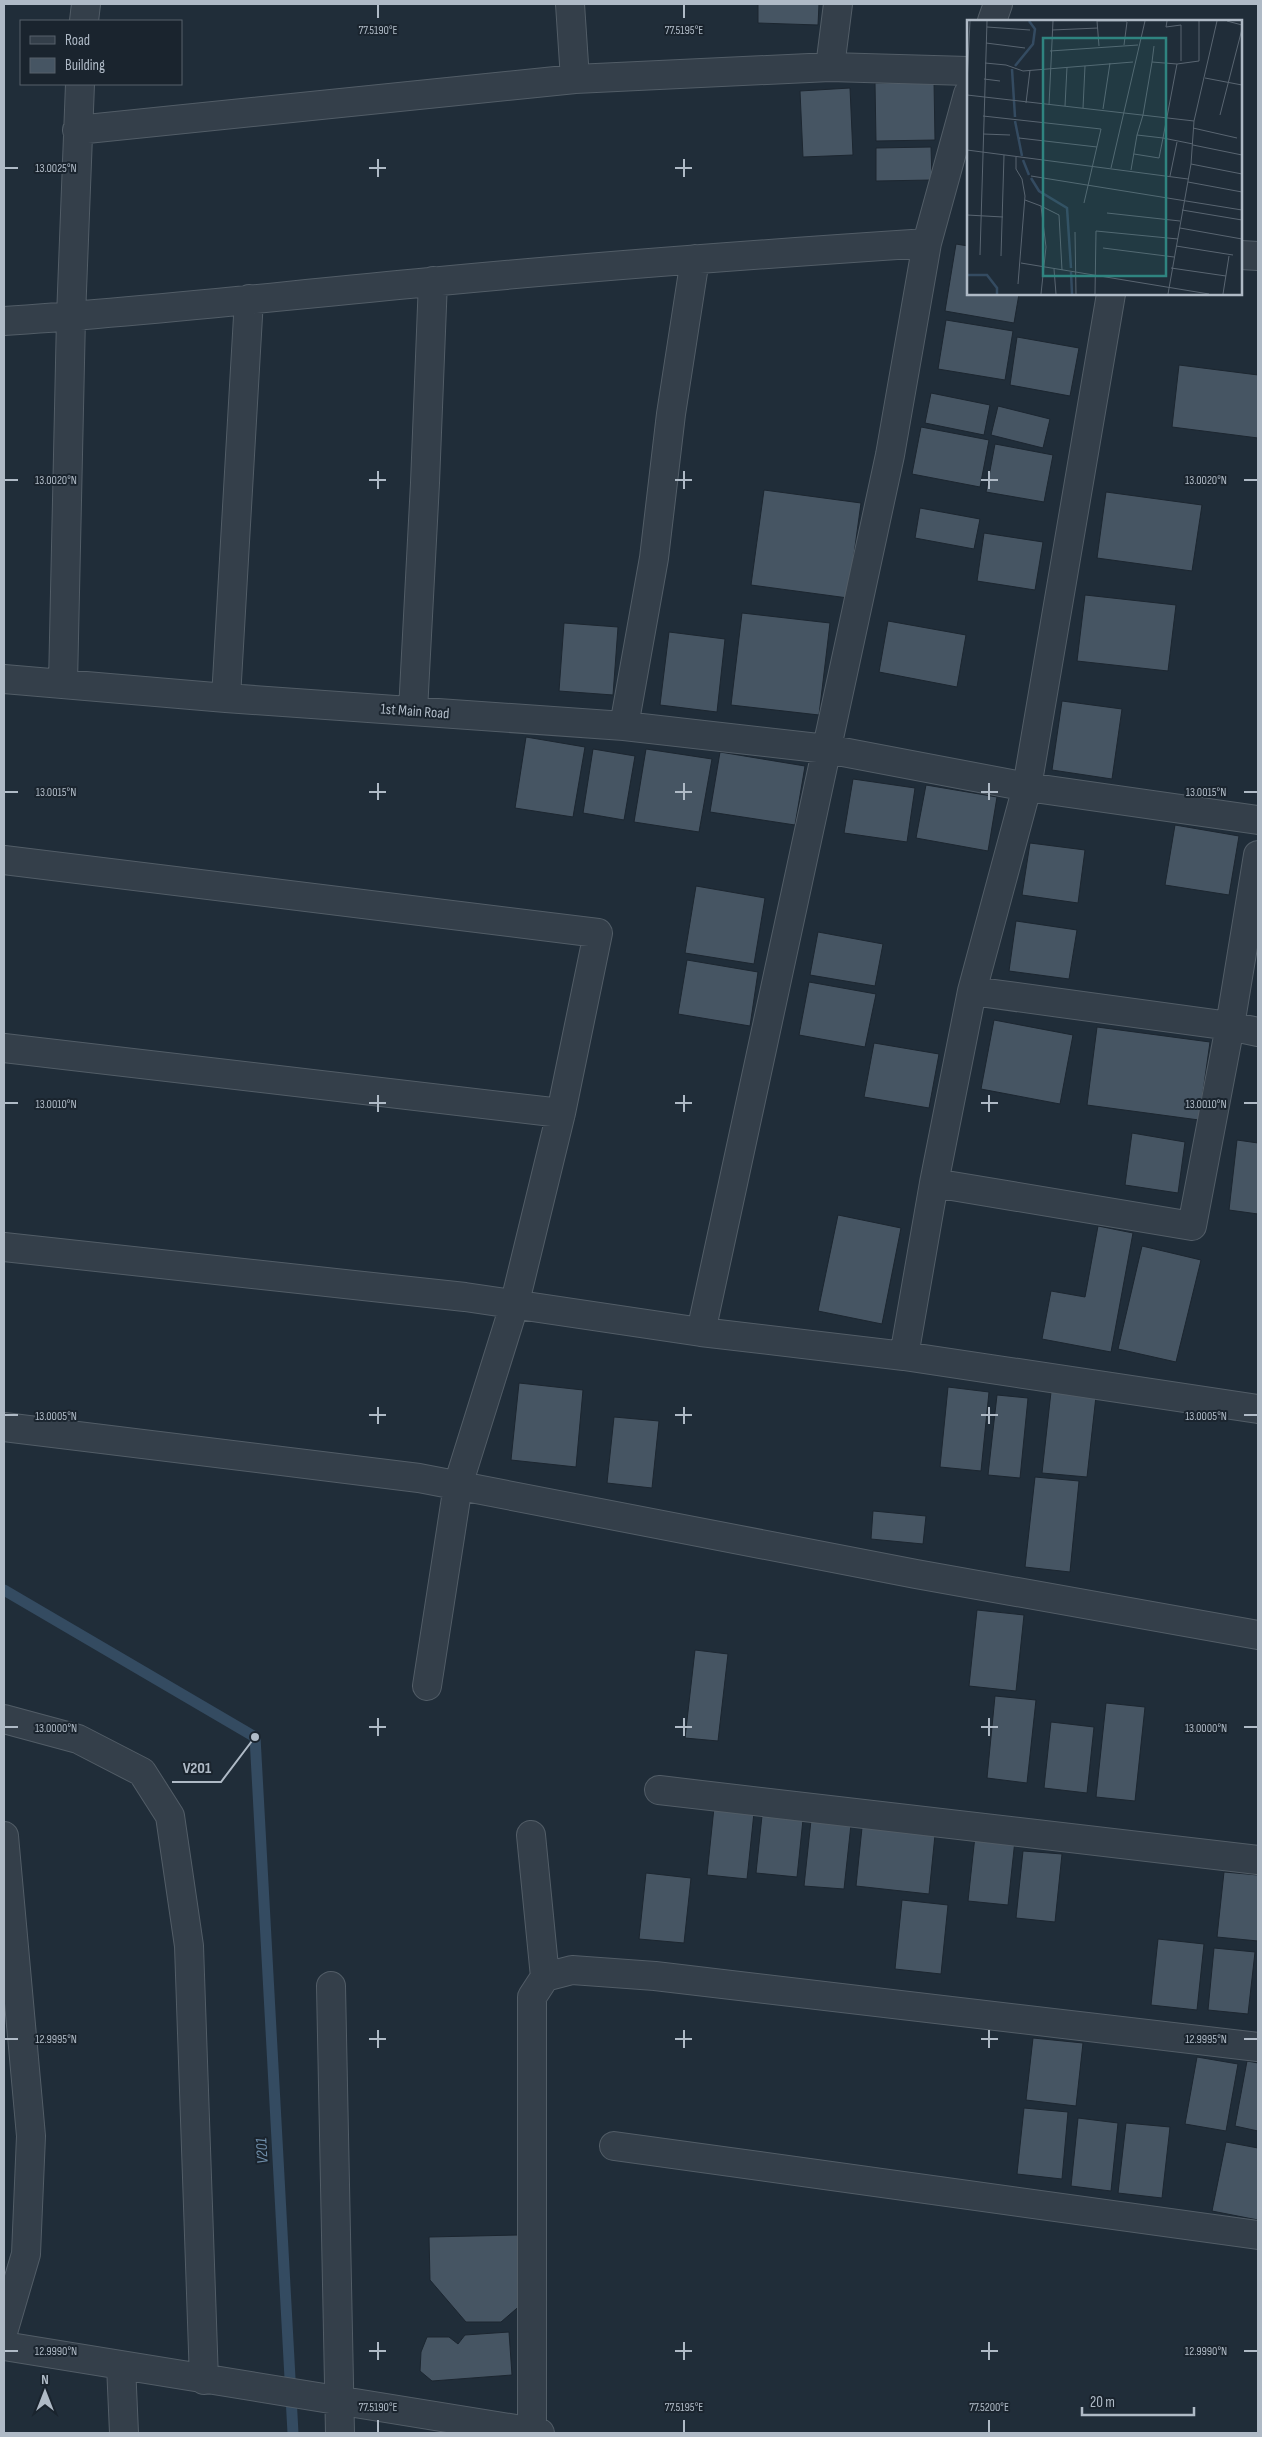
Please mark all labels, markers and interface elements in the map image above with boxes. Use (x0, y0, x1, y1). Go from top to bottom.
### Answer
legend (20, 20, 182, 85)
inset map (967, 20, 1242, 295)
text: 77.5190°E (359, 23, 398, 38)
text: 77.5195°E (665, 23, 703, 38)
text: Road (65, 31, 90, 50)
text: Building (65, 56, 105, 75)
text: 13.0025°N (35, 161, 77, 176)
text: 13.0020°N (35, 473, 77, 488)
text: 13.0020°N (1185, 473, 1227, 488)
street label: 1st Main Road (380, 700, 450, 723)
text: 13.0015°N (36, 785, 76, 800)
text: 13.0015°N (1186, 785, 1226, 800)
text: 13.0010°N (35, 1097, 77, 1112)
text: 13.0010°N (1185, 1097, 1227, 1112)
text: 13.0005°N (35, 1409, 77, 1424)
text: 13.0005°N (1185, 1409, 1227, 1424)
text: 13.0000°N (35, 1721, 77, 1736)
text: 13.0000°N (1185, 1721, 1227, 1736)
callout: V201 (172, 1751, 221, 1782)
text: V201 (183, 1759, 212, 1778)
text: 12.9995°N (35, 2032, 77, 2047)
text: 12.9995°N (1185, 2032, 1227, 2047)
water label: V201 (252, 2137, 273, 2164)
text: 12.9990°N (35, 2344, 77, 2359)
text: 12.9990°N (1185, 2344, 1227, 2359)
north arrow (20, 2367, 70, 2417)
text: N (41, 2371, 49, 2388)
scale bar (1082, 2384, 1194, 2416)
text: 20 m (1090, 2393, 1115, 2412)
text: 77.5190°E (359, 2400, 398, 2415)
text: 77.5195°E (665, 2400, 703, 2415)
text: 77.5200°E (969, 2400, 1009, 2415)

